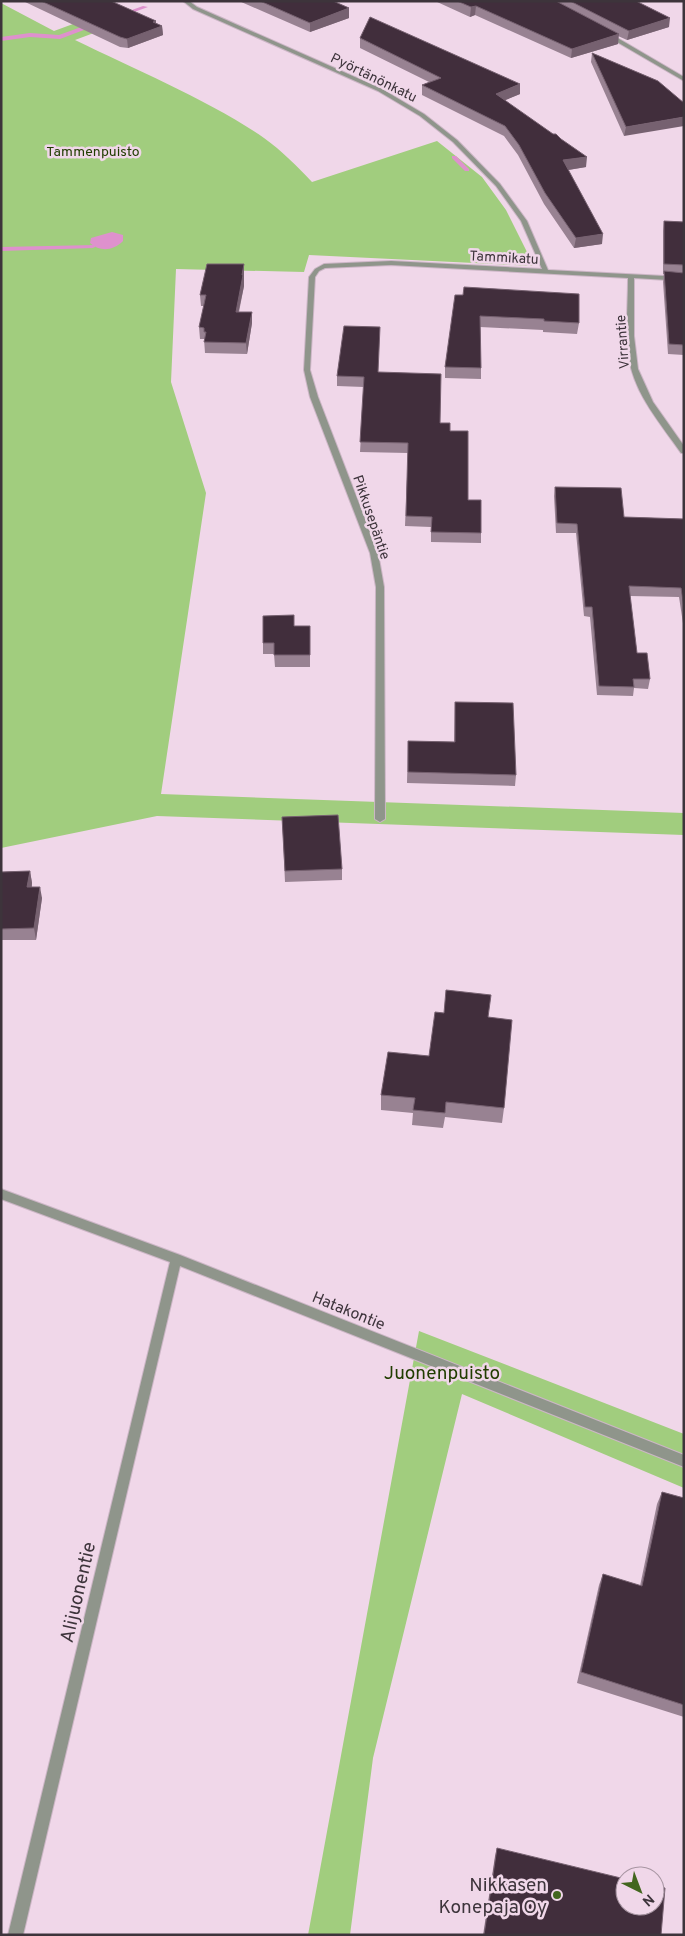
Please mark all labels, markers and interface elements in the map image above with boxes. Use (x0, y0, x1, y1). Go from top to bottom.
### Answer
street label: Pyörtänönkatu (327, 50, 419, 107)
park label: Tammenpuisto (46, 144, 140, 161)
street label: Tammikatu (469, 248, 539, 269)
street label: Virrantie (613, 314, 634, 370)
street label: Pikkusepäntie (348, 473, 393, 562)
street label: Hatakontie (309, 1288, 388, 1336)
park label: Juonenpuisto (384, 1362, 500, 1386)
street label: Alijuonentie (56, 1540, 102, 1645)
north arrow (615, 1866, 665, 1916)
place label: Nikkasen Konepaja Oy (438, 1874, 547, 1920)
marker: Nikkasen Konepaja Oy (551, 1889, 563, 1901)
text: N (638, 1890, 657, 1909)

